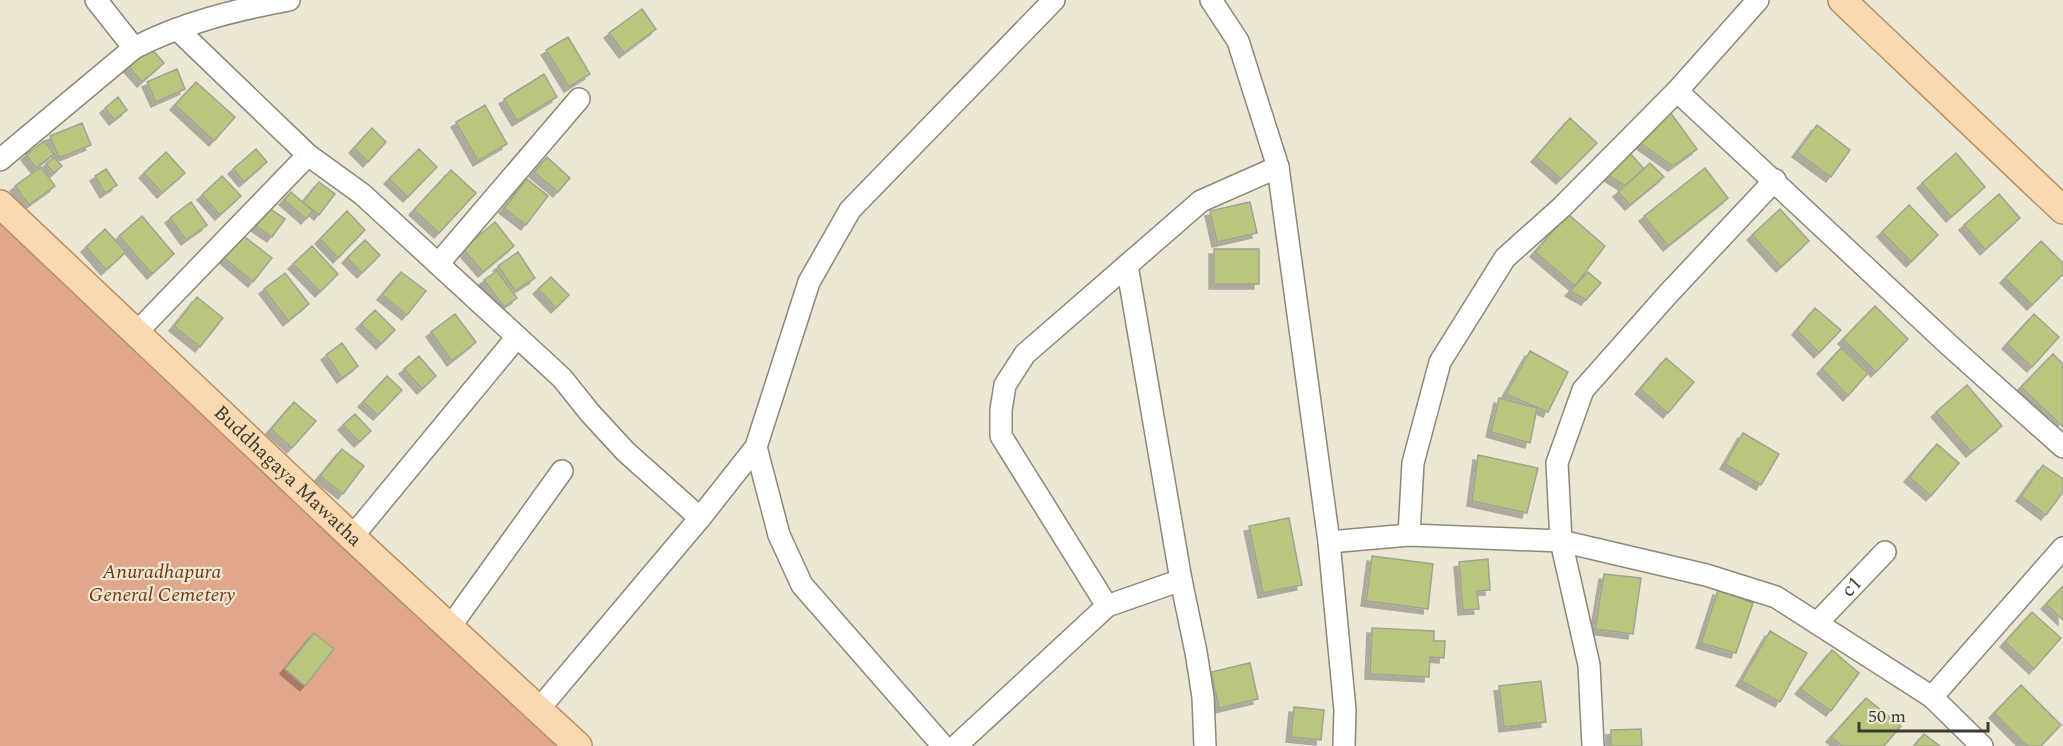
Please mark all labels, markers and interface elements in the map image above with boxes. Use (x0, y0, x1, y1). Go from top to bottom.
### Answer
street label: Buddhagaya Mawatha (207, 398, 369, 554)
park label: Anuradhapura General Cemetery (89, 557, 235, 610)
street label: c1 (1834, 569, 1869, 604)
scale bar (1859, 695, 1988, 733)
text: 50 m (1868, 703, 1906, 730)

